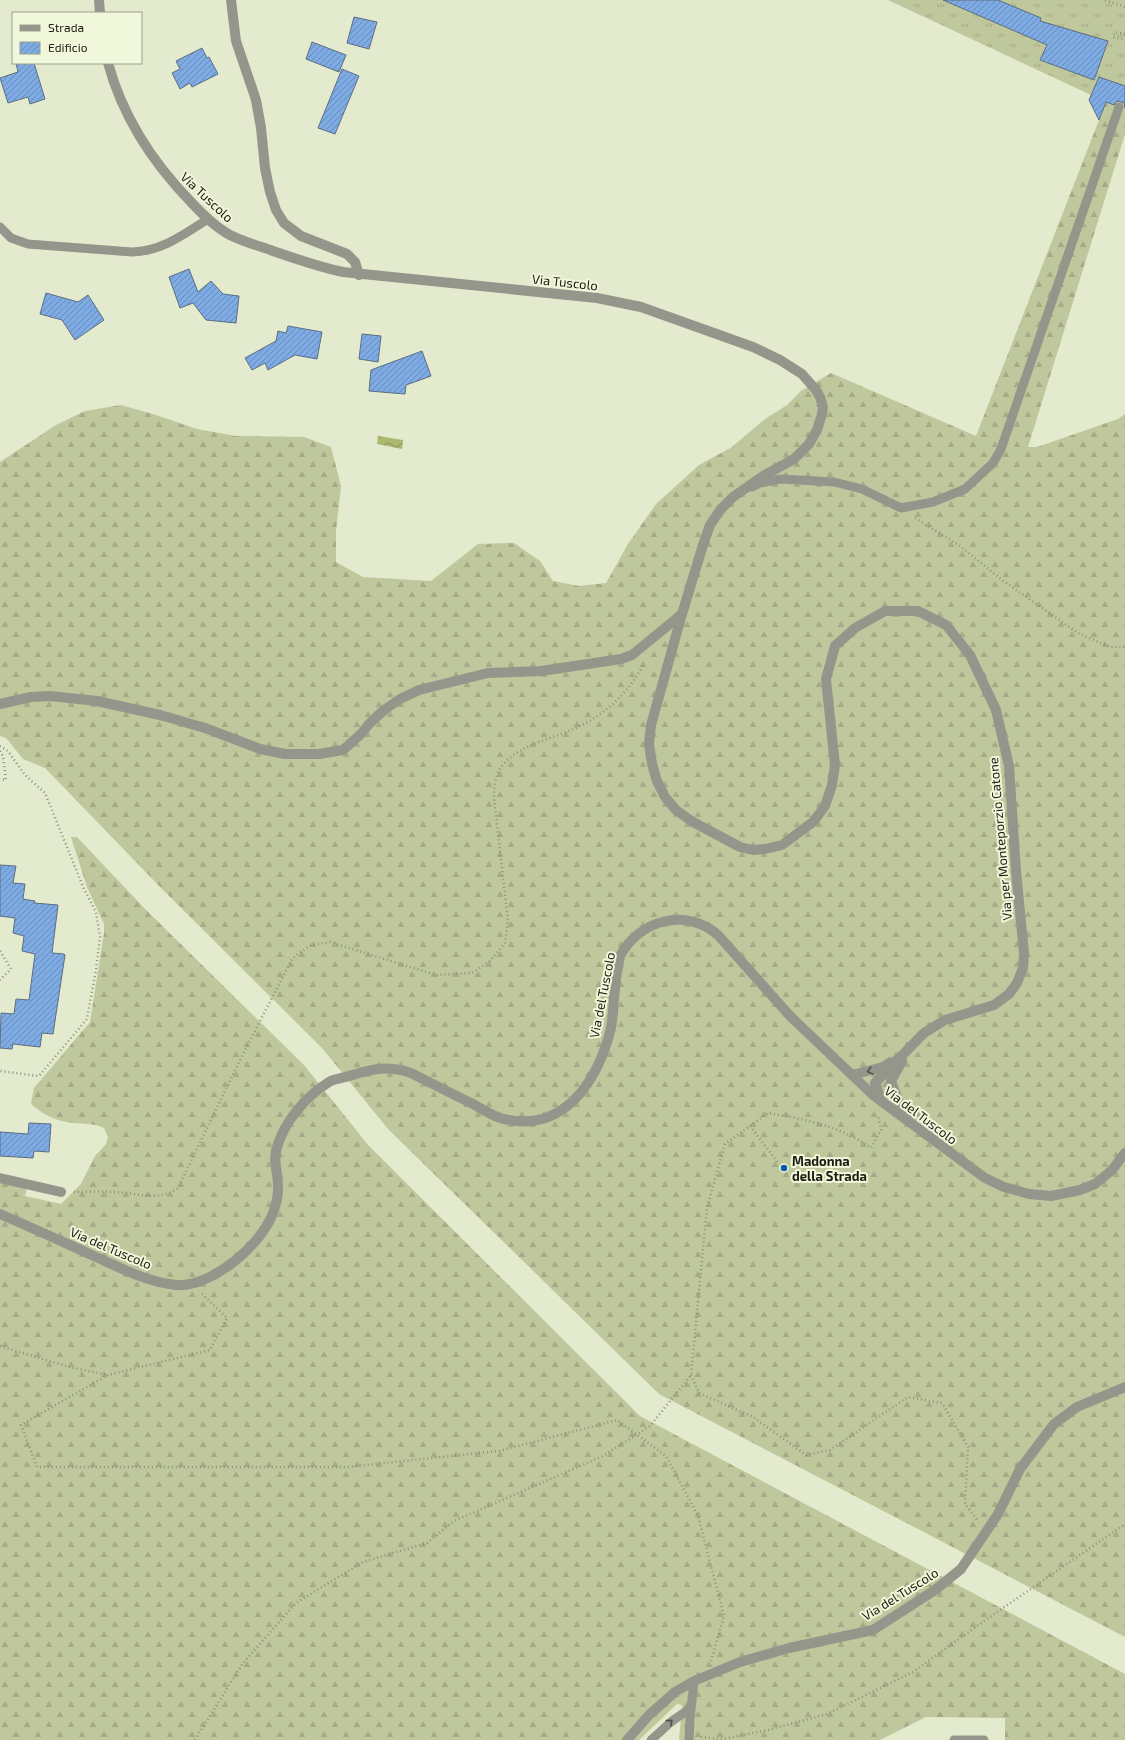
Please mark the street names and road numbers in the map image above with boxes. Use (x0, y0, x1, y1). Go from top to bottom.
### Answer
street label: Via Tuscolo (177, 169, 237, 225)
street label: Via Tuscolo (531, 271, 599, 293)
street label: Via per Monteporzio Catone (985, 757, 1015, 921)
street label: Via del Tuscolo (586, 951, 618, 1039)
street label: Via del Tuscolo (881, 1082, 961, 1148)
street label: Via del Tuscolo (68, 1224, 154, 1272)
street label: Via del Tuscolo (859, 1564, 941, 1624)

